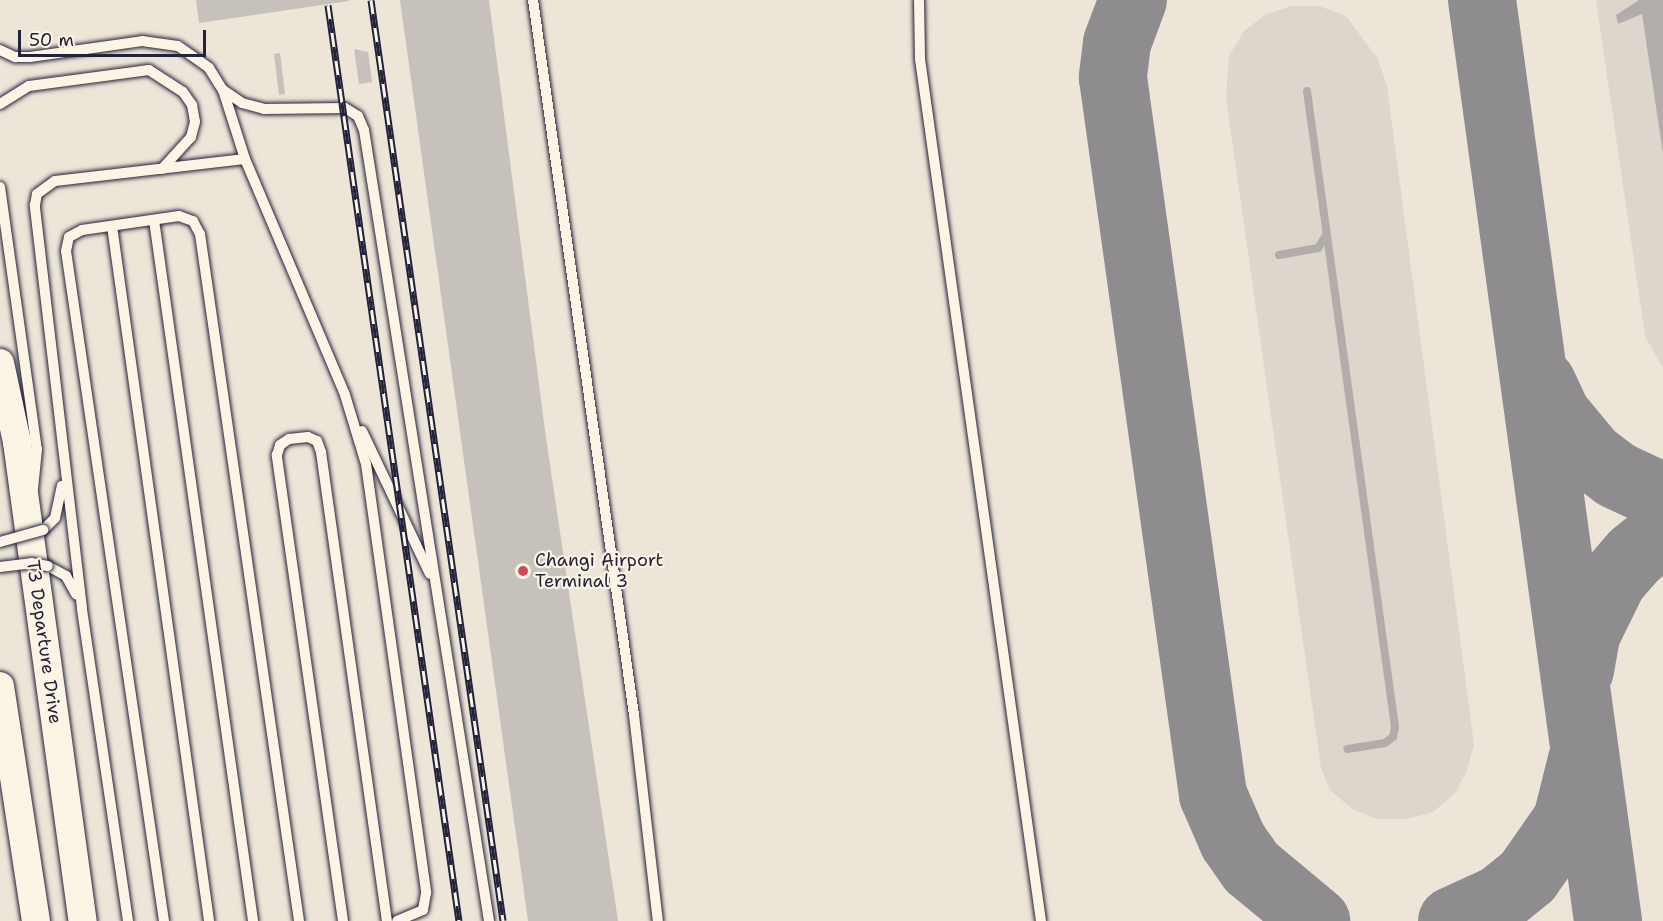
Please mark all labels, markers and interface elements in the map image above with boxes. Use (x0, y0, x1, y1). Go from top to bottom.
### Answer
scale bar (21, 18, 208, 56)
text: 50 m (29, 28, 74, 52)
place label: Changi Airport Terminal 3 (535, 550, 663, 592)
street label: T3 Departure Drive (22, 559, 66, 725)
marker: Changi Airport Terminal 3 (516, 564, 530, 578)

